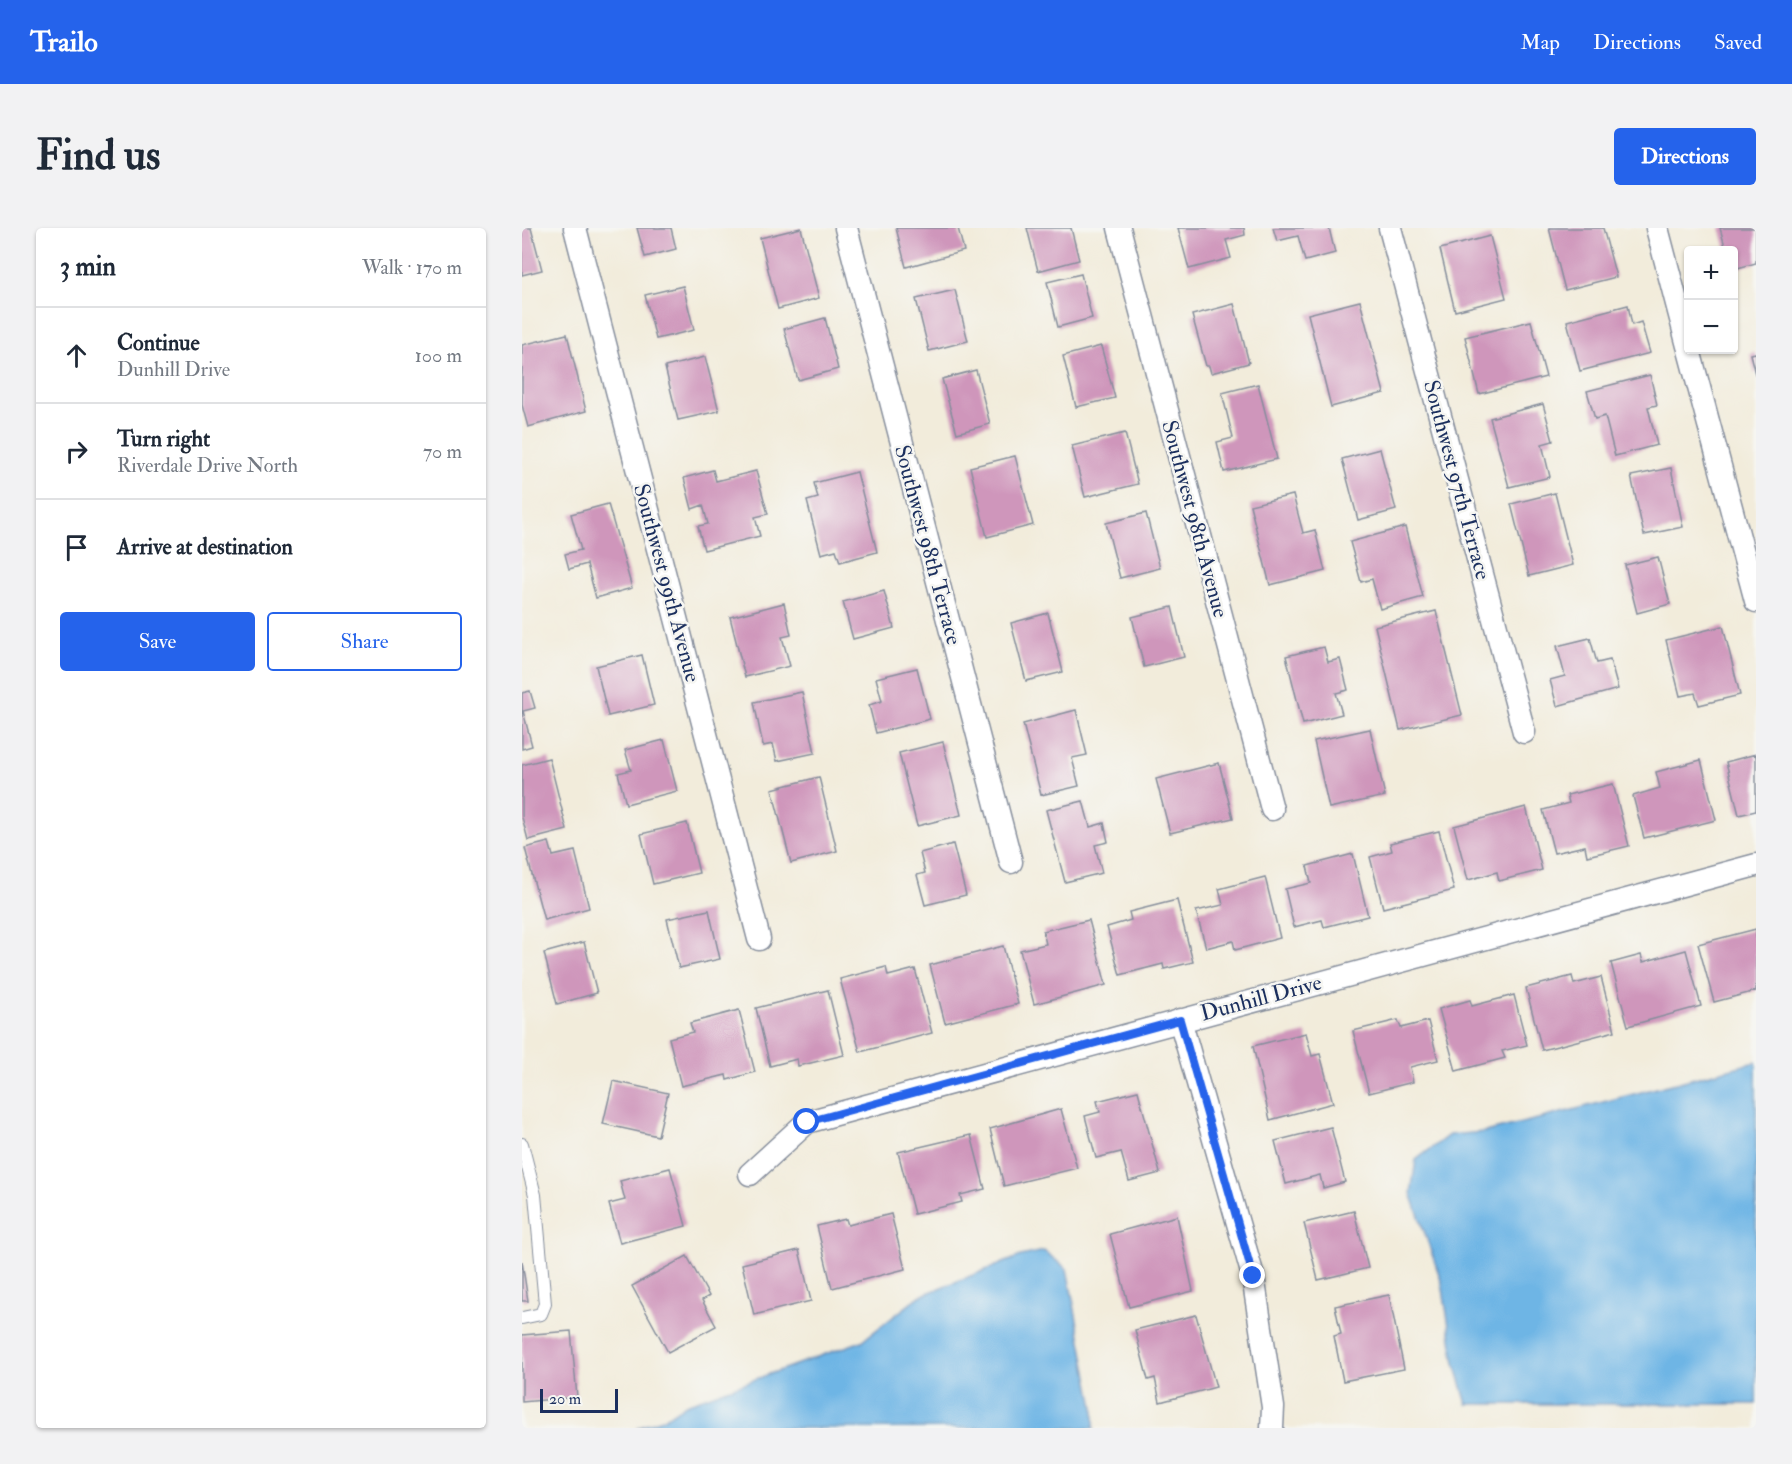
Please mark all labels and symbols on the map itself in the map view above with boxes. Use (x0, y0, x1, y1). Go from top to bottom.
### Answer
street label: Southwest 97th Terrace (1417, 377, 1497, 583)
street label: Southwest 98th Avenue (1155, 417, 1235, 621)
street label: Southwest 98th Terrace (888, 442, 968, 648)
street label: Southwest 99th Avenue (627, 481, 707, 685)
street label: Dunhill Drive (1197, 968, 1325, 1028)
route start (793, 1108, 819, 1134)
route end (1239, 1262, 1265, 1288)
scale bar (540, 1386, 618, 1414)

